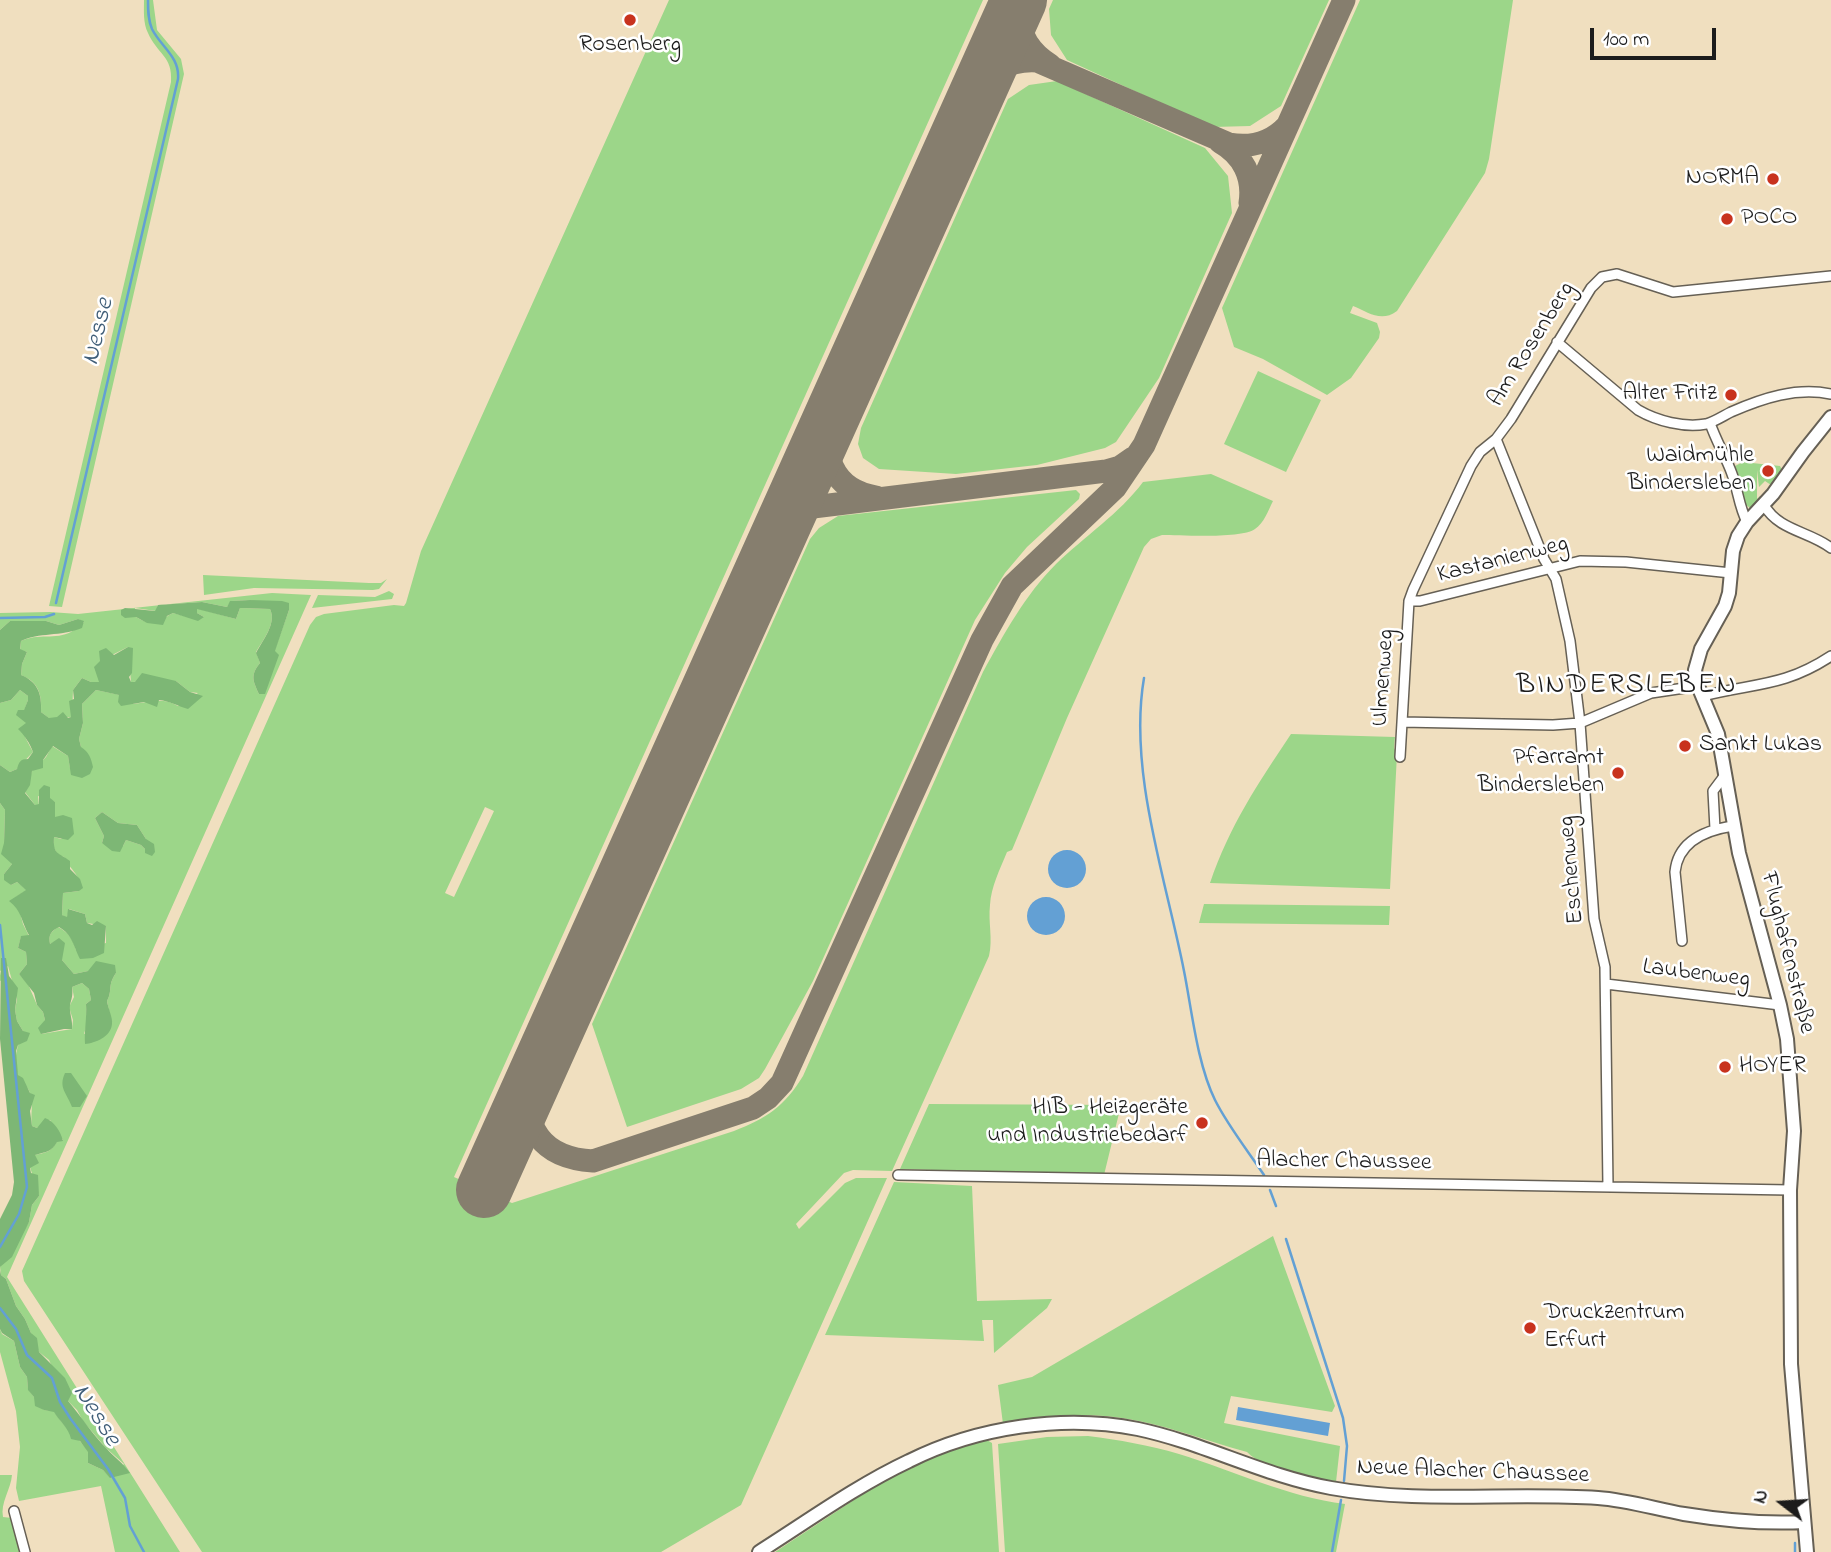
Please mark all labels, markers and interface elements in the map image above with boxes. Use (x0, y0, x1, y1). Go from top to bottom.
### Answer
marker: Rosenberg (622, 12, 638, 28)
scale bar (1593, 14, 1719, 58)
text: 100 m (1603, 25, 1649, 55)
place label: Rosenberg (579, 32, 681, 60)
place label: NORMA (1686, 165, 1759, 193)
marker: NORMA (1765, 171, 1781, 187)
place label: POCO (1741, 205, 1797, 233)
marker: POCO (1719, 211, 1735, 227)
street label: Am Rosenberg (1483, 277, 1583, 413)
water label: Nesse (77, 296, 123, 368)
place label: Alter Fritz (1622, 381, 1717, 409)
marker: Alter Fritz (1723, 387, 1739, 403)
place label: Waidmühle Bindersleben (1628, 443, 1754, 499)
marker: Waidmühle Bindersleben (1760, 463, 1776, 479)
street label: Kastanienweg (1435, 531, 1571, 591)
street label: Ulmenweg (1367, 628, 1403, 728)
district label: BINDERSLEBEN (1518, 670, 1736, 704)
place label: Sankt Lukas (1699, 732, 1822, 760)
marker: Sankt Lukas (1677, 738, 1693, 754)
place label: Pfarramt Bindersleben (1478, 745, 1604, 801)
marker: Pfarramt Bindersleben (1610, 765, 1626, 781)
street label: Eschenweg (1554, 815, 1592, 925)
street label: Flughafenstraße (1752, 869, 1820, 1037)
street label: Laubenweg (1641, 954, 1751, 996)
place label: HOYER (1739, 1053, 1806, 1081)
marker: HOYER (1717, 1059, 1733, 1075)
place label: HIB - Heizgeräte und Industriebedarf (987, 1095, 1188, 1151)
marker: HIB - Heizgeräte und Industriebedarf (1194, 1115, 1210, 1131)
street label: Alacher Chaussee (1256, 1147, 1432, 1179)
place label: Druckzentrum Erfurt (1544, 1300, 1684, 1356)
marker: Druckzentrum Erfurt (1522, 1320, 1538, 1336)
water label: Nesse (64, 1379, 126, 1453)
street label: Neue Alacher Chaussee (1356, 1455, 1590, 1491)
north arrow (1747, 1468, 1817, 1538)
text: N (1747, 1487, 1776, 1507)

